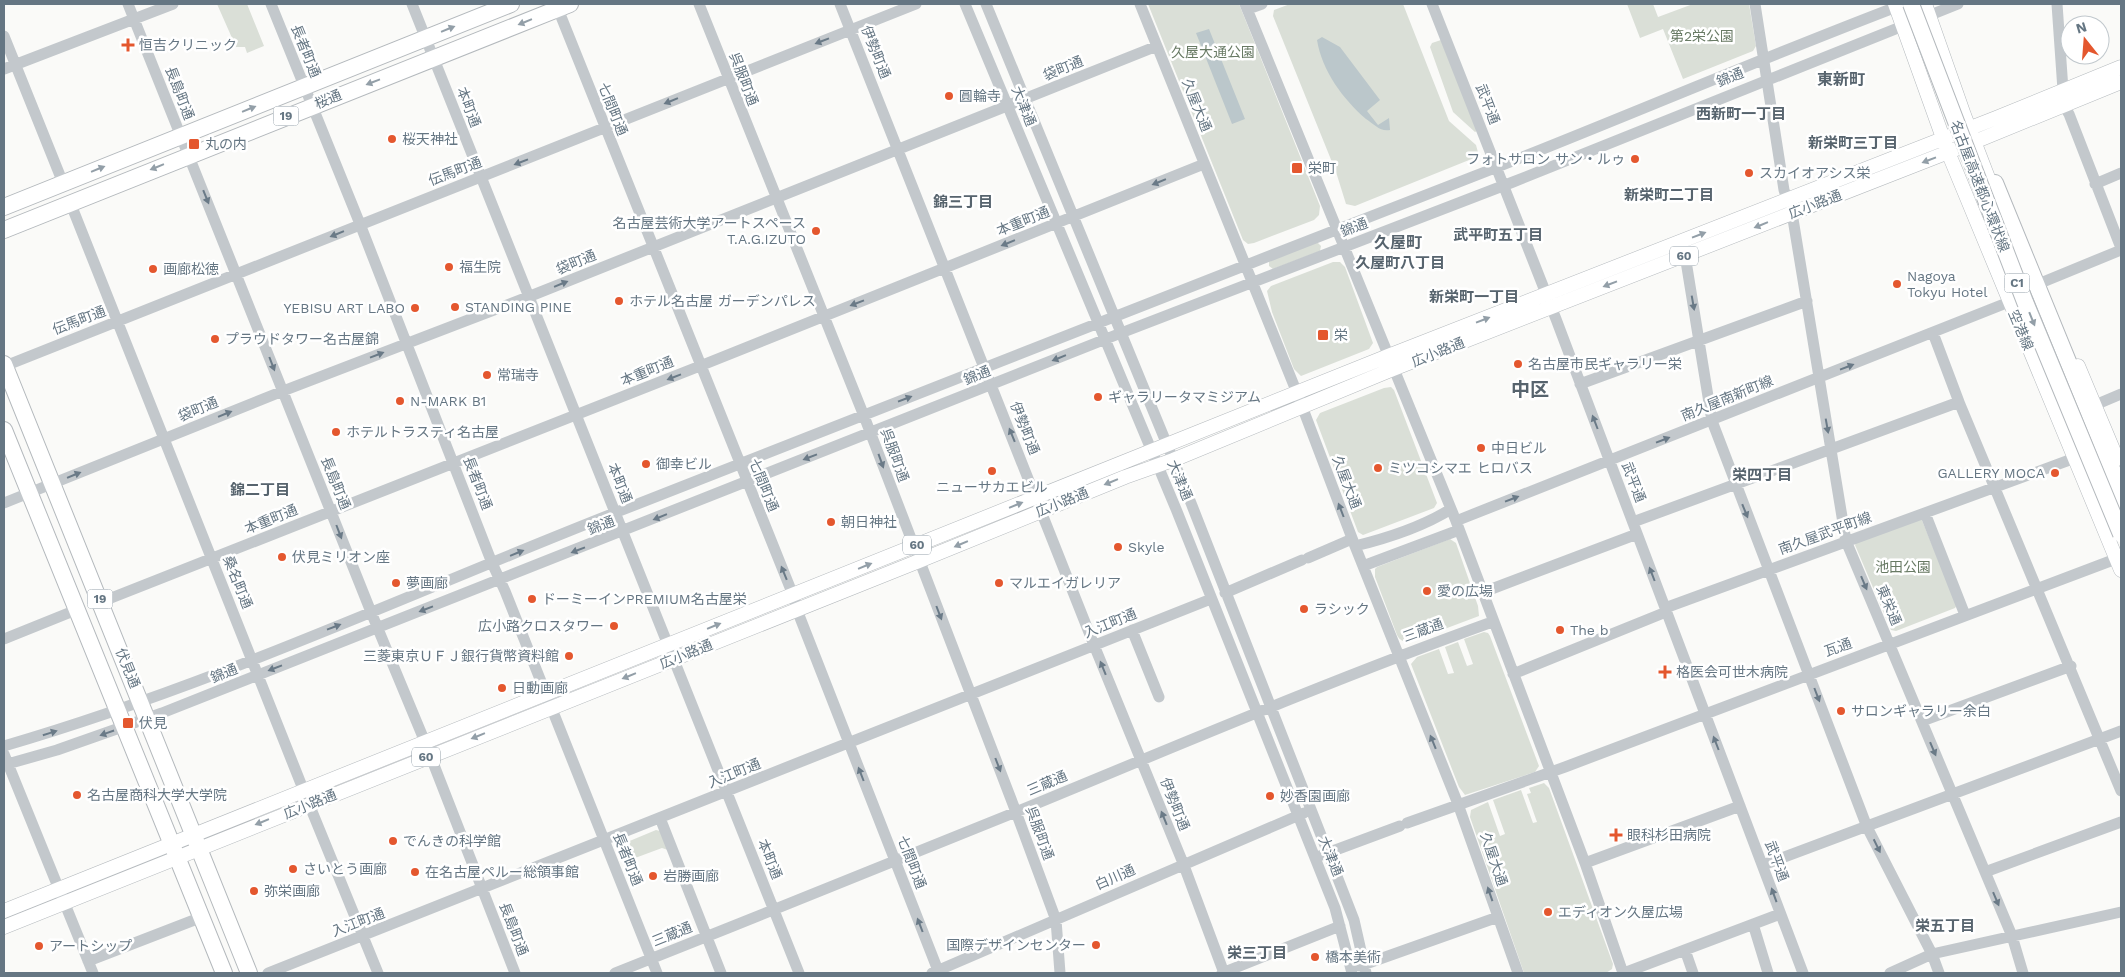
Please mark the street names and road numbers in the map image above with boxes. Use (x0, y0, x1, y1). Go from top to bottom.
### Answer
street label: 長者町通 (288, 22, 324, 80)
street label: 伊勢町通 (858, 23, 894, 81)
street label: 呉服町通 (726, 50, 762, 108)
street label: 袋町通 (1041, 53, 1085, 83)
street label: 長島町通 (162, 64, 198, 122)
street label: 錦通 (1714, 64, 1746, 90)
street label: 久屋大通 (1179, 76, 1215, 134)
street label: 七間町通 (595, 80, 631, 138)
street label: 武平通 (1473, 82, 1503, 126)
street label: 大津通 (1009, 84, 1039, 128)
street label: 本町通 (454, 85, 484, 129)
street label: 桜通 (312, 86, 344, 112)
road number: 19 (274, 106, 298, 125)
street label: 名古屋高速都心環状線 (1947, 118, 2013, 254)
street label: 伝馬町通 (426, 153, 484, 189)
street label: 広小路通 (1786, 186, 1844, 222)
street label: 本重町通 (994, 203, 1052, 239)
street label: 錦通 (1338, 215, 1370, 239)
street label: 袋町通 (554, 247, 598, 277)
road number: 60 (1670, 247, 1698, 266)
road number: C1 (2004, 274, 2030, 292)
street label: 伝馬町通 (50, 302, 108, 338)
street label: 空港線 (2005, 308, 2037, 352)
street label: 広小路通 (1409, 334, 1467, 370)
street label: 本重町通 (618, 353, 676, 389)
street label: 錦通 (961, 362, 993, 388)
street label: 南久屋南新町線 (1679, 372, 1775, 424)
street label: 袋町通 (176, 394, 220, 424)
street label: 伊勢町通 (1007, 399, 1043, 457)
street label: 呉服町通 (878, 426, 912, 484)
street label: 久屋大通 (1329, 453, 1365, 511)
street label: 長島町通 (318, 454, 354, 512)
street label: 長者町通 (460, 454, 496, 512)
street label: 七間町通 (746, 456, 782, 514)
street label: 大津通 (1164, 458, 1196, 502)
street label: 武平通 (1619, 460, 1649, 504)
street label: 本町通 (605, 461, 635, 505)
street label: 広小路通 (1033, 484, 1091, 520)
street label: 本重町通 (242, 501, 300, 537)
street label: 南久屋武平町線 (1776, 509, 1874, 557)
street label: 錦通 (585, 513, 617, 537)
road number: 60 (903, 536, 931, 554)
street label: 桑名町通 (220, 553, 256, 611)
street label: 東栄通 (1873, 583, 1905, 627)
road number: 19 (88, 590, 112, 608)
street label: 入江町通 (1081, 605, 1139, 641)
street label: 三蔵通 (1401, 615, 1445, 645)
street label: 瓦通 (1822, 635, 1854, 659)
street label: 広小路通 (657, 636, 715, 672)
street label: 伏見通 (113, 646, 143, 690)
street label: 錦通 (208, 660, 240, 686)
road number: 60 (412, 748, 440, 766)
street label: 入江町通 (705, 755, 763, 791)
street label: 三蔵通 (1025, 767, 1069, 799)
street label: 伊勢町通 (1157, 775, 1193, 833)
street label: 広小路通 (281, 786, 339, 822)
street label: 呉服町通 (1023, 804, 1057, 862)
street label: 長者町通 (610, 830, 646, 888)
street label: 久屋大通 (1477, 830, 1511, 888)
street label: 七間町通 (894, 833, 930, 891)
street label: 大津通 (1316, 834, 1346, 878)
street label: 本町通 (755, 837, 785, 881)
street label: 武平通 (1762, 839, 1792, 883)
street label: 白川通 (1093, 861, 1137, 893)
street label: 長島町通 (496, 900, 532, 958)
street label: 入江町通 (329, 904, 387, 940)
street label: 三蔵通 (650, 919, 694, 949)

